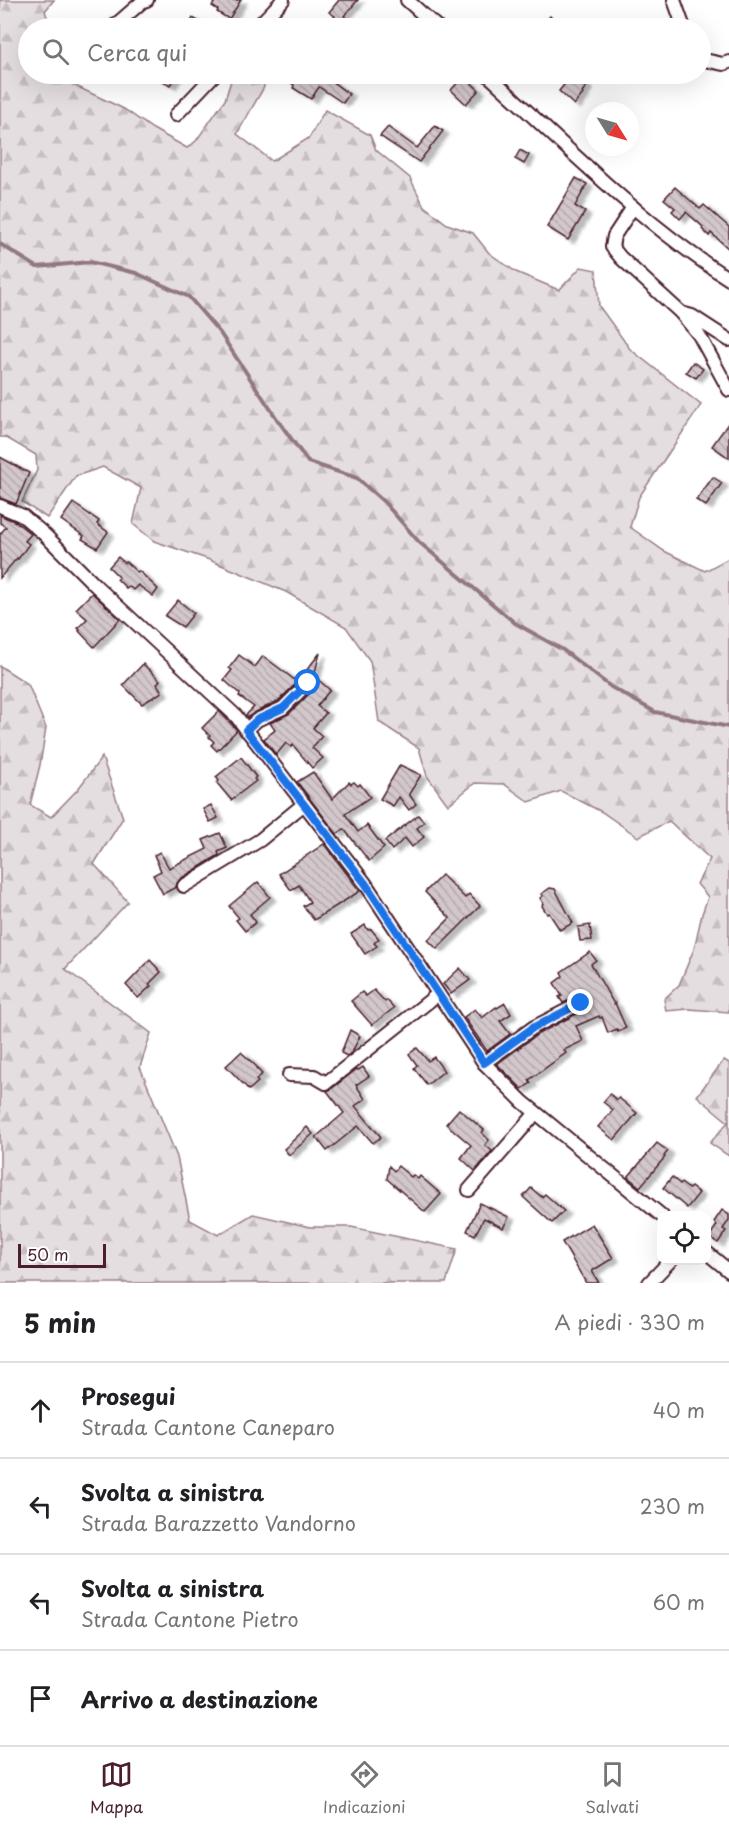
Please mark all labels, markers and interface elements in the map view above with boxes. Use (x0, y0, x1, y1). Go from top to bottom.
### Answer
search box (18, 18, 711, 84)
icon: search (39, 35, 72, 68)
text: Cerca qui (87, 35, 187, 68)
north arrow (585, 102, 639, 156)
route start (294, 669, 320, 695)
route end (567, 989, 593, 1015)
map controls (657, 1211, 711, 1265)
button: locate (657, 1211, 711, 1265)
scale bar (18, 1241, 106, 1268)
text: 50 m (27, 1242, 68, 1266)
text: 5 min (24, 1303, 96, 1342)
text: A piedi · 330 m (555, 1307, 705, 1337)
text: Prosegui (81, 1379, 175, 1412)
icon: ahead (24, 1394, 57, 1427)
text: 40 m (653, 1395, 705, 1425)
text: Strada Cantone Caneparo (81, 1412, 335, 1442)
text: Svolta a sinistra (81, 1475, 264, 1508)
icon: left (24, 1490, 57, 1523)
text: 230 m (640, 1491, 705, 1521)
text: Strada Barazzetto Vandorno (81, 1508, 356, 1538)
text: Svolta a sinistra (81, 1571, 264, 1604)
icon: left (24, 1586, 57, 1619)
text: 60 m (653, 1587, 705, 1617)
text: Strada Cantone Pietro (81, 1604, 299, 1634)
icon: arrive (24, 1682, 57, 1715)
text: Arrivo a destinazione (81, 1682, 318, 1715)
tab: Mappa (90, 1758, 143, 1818)
tab: Indicazioni (323, 1758, 405, 1818)
tab: Salvati (585, 1758, 639, 1818)

